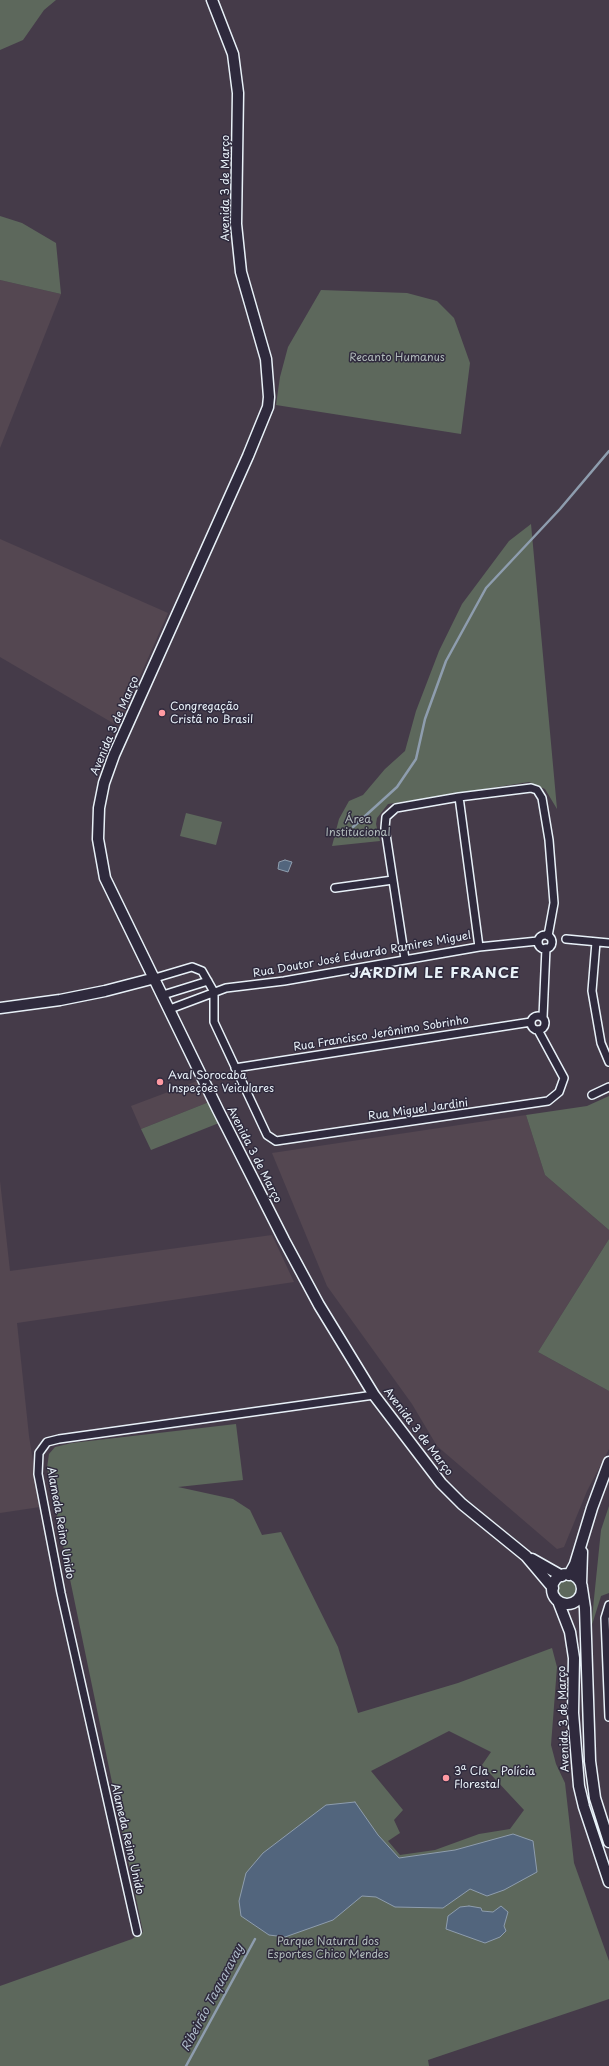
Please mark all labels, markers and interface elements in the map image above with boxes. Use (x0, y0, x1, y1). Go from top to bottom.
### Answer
street label: Avenida 3 de Março (219, 135, 233, 241)
park label: Recanto Humanus (349, 351, 445, 365)
street label: Avenida 3 de Março (88, 674, 142, 778)
place label: Congregação Cristã no Brasil (170, 700, 253, 726)
marker: Congregação Cristã no Brasil (157, 708, 167, 718)
park label: Área Institucional (325, 813, 391, 839)
street label: Rua Doutor José Eduardo Ramires Miguel (252, 929, 472, 981)
district label: JARDIM LE FRANCE (351, 965, 519, 983)
street label: Rua Francisco Jerônimo Sobrinho (292, 1014, 470, 1054)
place label: Aval Sorocaba Inspeções Veiculares (168, 1069, 274, 1095)
marker: Aval Sorocaba Inspeções Veiculares (155, 1077, 165, 1087)
street label: Rua Miguel Jardini (367, 1096, 469, 1124)
street label: Avenida 3 de Março (224, 1105, 284, 1205)
street label: Avenida 3 de Março (381, 1386, 455, 1478)
street label: Alameda Reino Unido (44, 1466, 76, 1580)
street label: Avenida 3 de Março (556, 1666, 572, 1772)
place label: 3ª CIa - Polícia Florestal (454, 1765, 535, 1791)
marker: 3ª CIa - Polícia Florestal (441, 1773, 451, 1783)
street label: Alameda Reino Unido (108, 1782, 146, 1896)
park label: Parque Natural dos Esportes Chico Mendes (267, 1935, 389, 1961)
water label: Ribeirão Taquaravay (179, 1942, 247, 2054)

